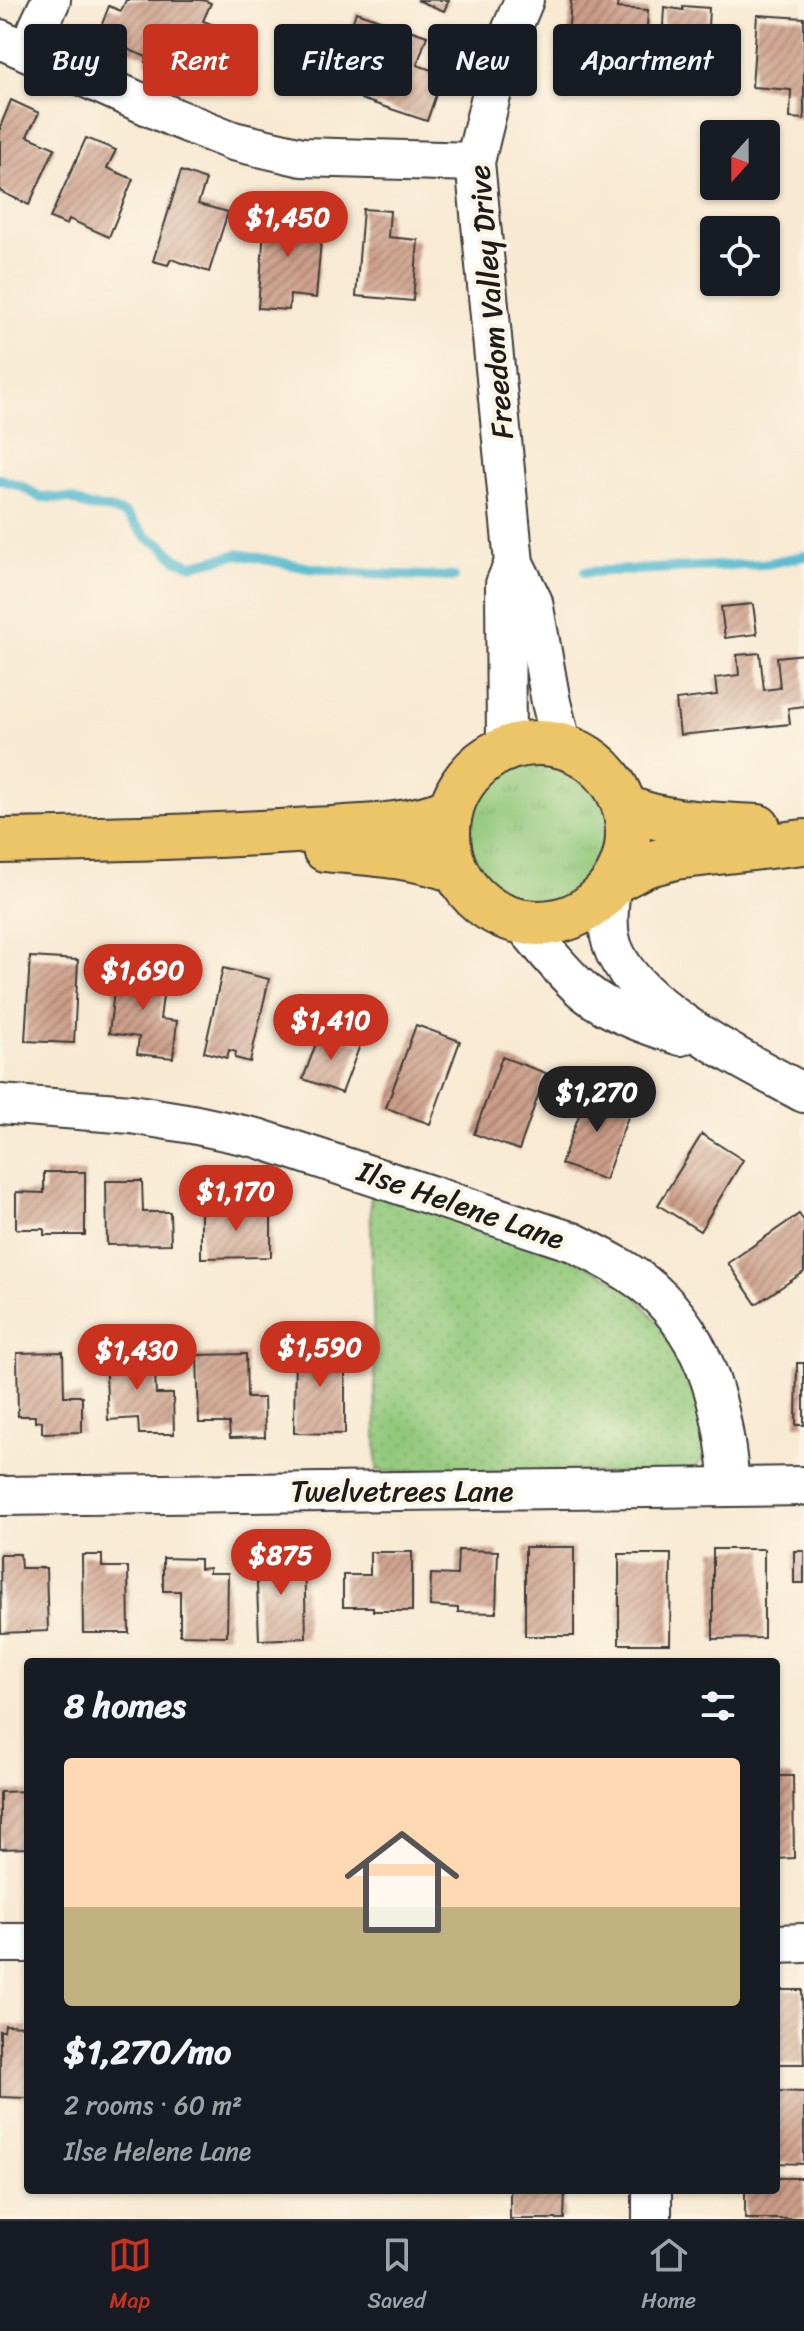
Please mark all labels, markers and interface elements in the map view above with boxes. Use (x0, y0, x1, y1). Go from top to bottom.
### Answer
chip: Buy (24, 24, 127, 96)
chip: Rent (143, 24, 258, 96)
chip: Filters (274, 24, 412, 96)
chip: New (428, 24, 537, 96)
chip: Apartment (553, 24, 741, 96)
north arrow (700, 120, 780, 200)
map controls (700, 120, 780, 296)
street label: Freedom Valley Drive (452, 162, 530, 442)
pin: $1,450 (223, 191, 353, 259)
text: $1,450 (246, 194, 330, 240)
button: locate (700, 216, 780, 296)
pin: $1,690 (78, 944, 208, 1012)
text: $1,690 (102, 947, 184, 993)
pin: $1,410 (266, 994, 396, 1062)
text: $1,410 (291, 997, 371, 1043)
pin: $1,270 (532, 1066, 662, 1134)
text: $1,270 (556, 1069, 638, 1115)
street label: Ilse Helene Lane (349, 1144, 572, 1266)
pin: $1,170 (171, 1165, 301, 1233)
text: $1,170 (197, 1168, 275, 1214)
pin: $1,590 (255, 1321, 385, 1389)
pin: $1,430 (72, 1324, 202, 1392)
text: $1,590 (278, 1324, 362, 1370)
text: $1,430 (96, 1327, 178, 1373)
street label: Twelvetrees Lane (291, 1464, 514, 1518)
pin: $875 (234, 1529, 328, 1597)
text: $875 (249, 1532, 313, 1578)
text: 8 homes (64, 1676, 186, 1736)
icon: filters (696, 1684, 740, 1728)
icon: home (330, 1810, 474, 1954)
text: $1,270/mo (64, 2022, 231, 2082)
text: 2 rooms · 60 m² (64, 2082, 242, 2128)
text: Ilse Helene Lane (64, 2128, 251, 2174)
tab: Map (108, 2233, 152, 2320)
tab: Saved (368, 2233, 426, 2320)
tab: Home (641, 2233, 696, 2320)

